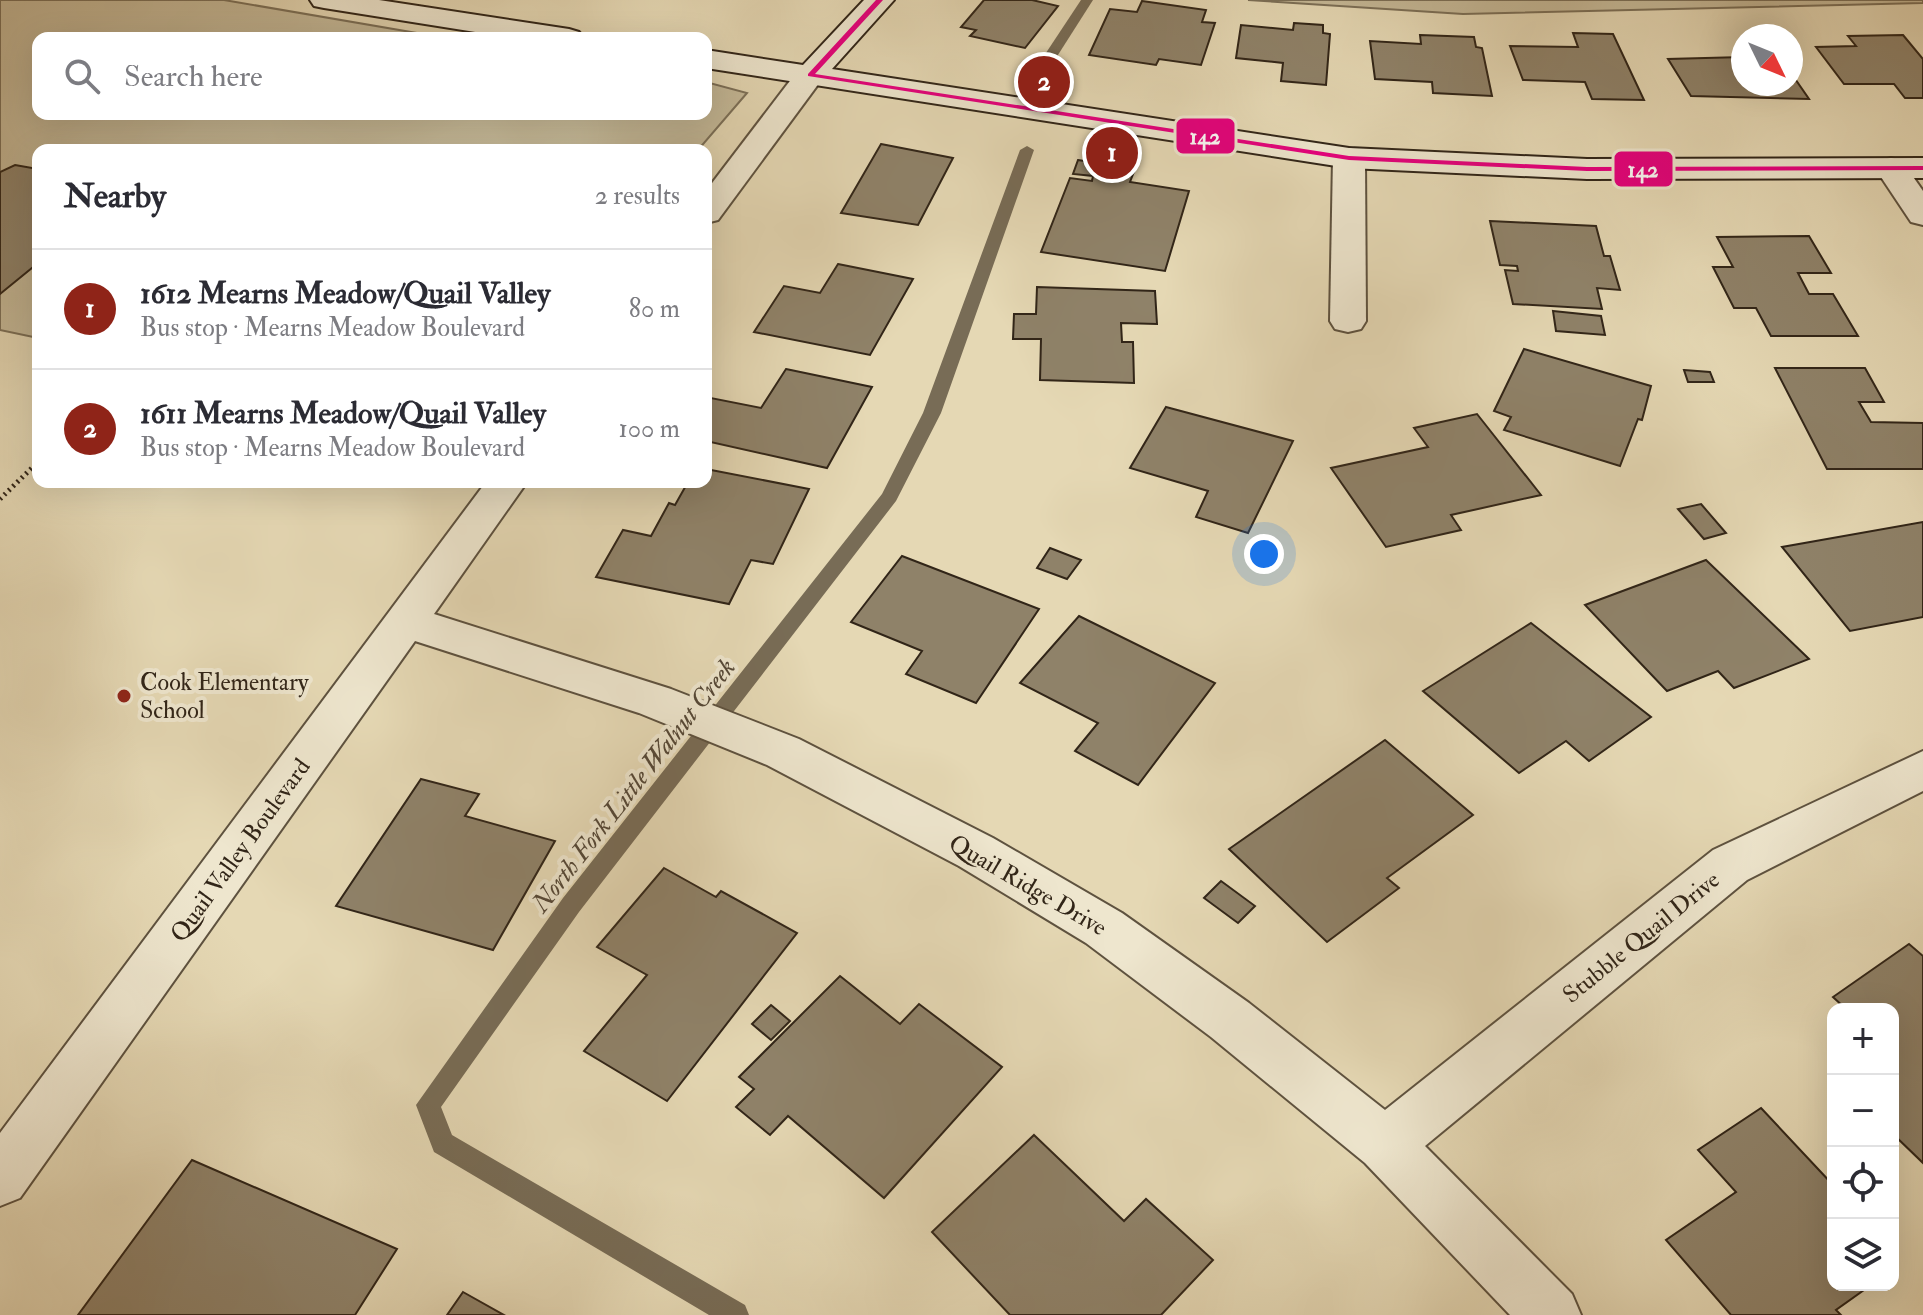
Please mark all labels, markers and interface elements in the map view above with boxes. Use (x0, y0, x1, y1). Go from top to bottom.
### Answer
north arrow (1731, 24, 1803, 96)
search box (32, 32, 712, 120)
pin: 2 (1018, 52, 1070, 112)
icon: search (60, 54, 104, 98)
text: Search here (124, 58, 263, 95)
line badge: 142 (1175, 117, 1236, 155)
pin: 1 (1086, 123, 1138, 183)
text: 142 (1190, 123, 1220, 151)
line badge: 142 (1613, 150, 1674, 188)
text: 142 (1628, 156, 1658, 184)
text: Nearby (64, 175, 166, 218)
text: 2 results (595, 180, 680, 212)
text: 1612 Mearns Meadow/Quail Valley (140, 275, 550, 312)
text: 1 (85, 293, 95, 325)
text: 80 m (629, 293, 680, 325)
text: Bus stop · Mearns Meadow Boulevard (140, 312, 525, 344)
text: 1611 Mearns Meadow/Quail Valley (140, 395, 546, 432)
text: 2 (83, 413, 97, 445)
text: 100 m (619, 413, 680, 445)
text: Bus stop · Mearns Meadow Boulevard (140, 432, 525, 464)
your location (1244, 534, 1284, 574)
water label: North Fork Little Walnut Creek (524, 653, 743, 920)
place label: Cook Elementary School (140, 667, 309, 726)
marker: Cook Elementary School (115, 687, 133, 705)
street label: Quail Valley Boulevard (163, 752, 318, 948)
street label: Quail Ridge Drive (943, 828, 1112, 943)
street label: Stubble Quail Drive (1557, 865, 1726, 1010)
map controls (1827, 1003, 1899, 1291)
button: + (1827, 1003, 1899, 1075)
button: − (1827, 1075, 1899, 1147)
button: locate (1827, 1147, 1899, 1219)
button: layers (1827, 1219, 1899, 1291)

